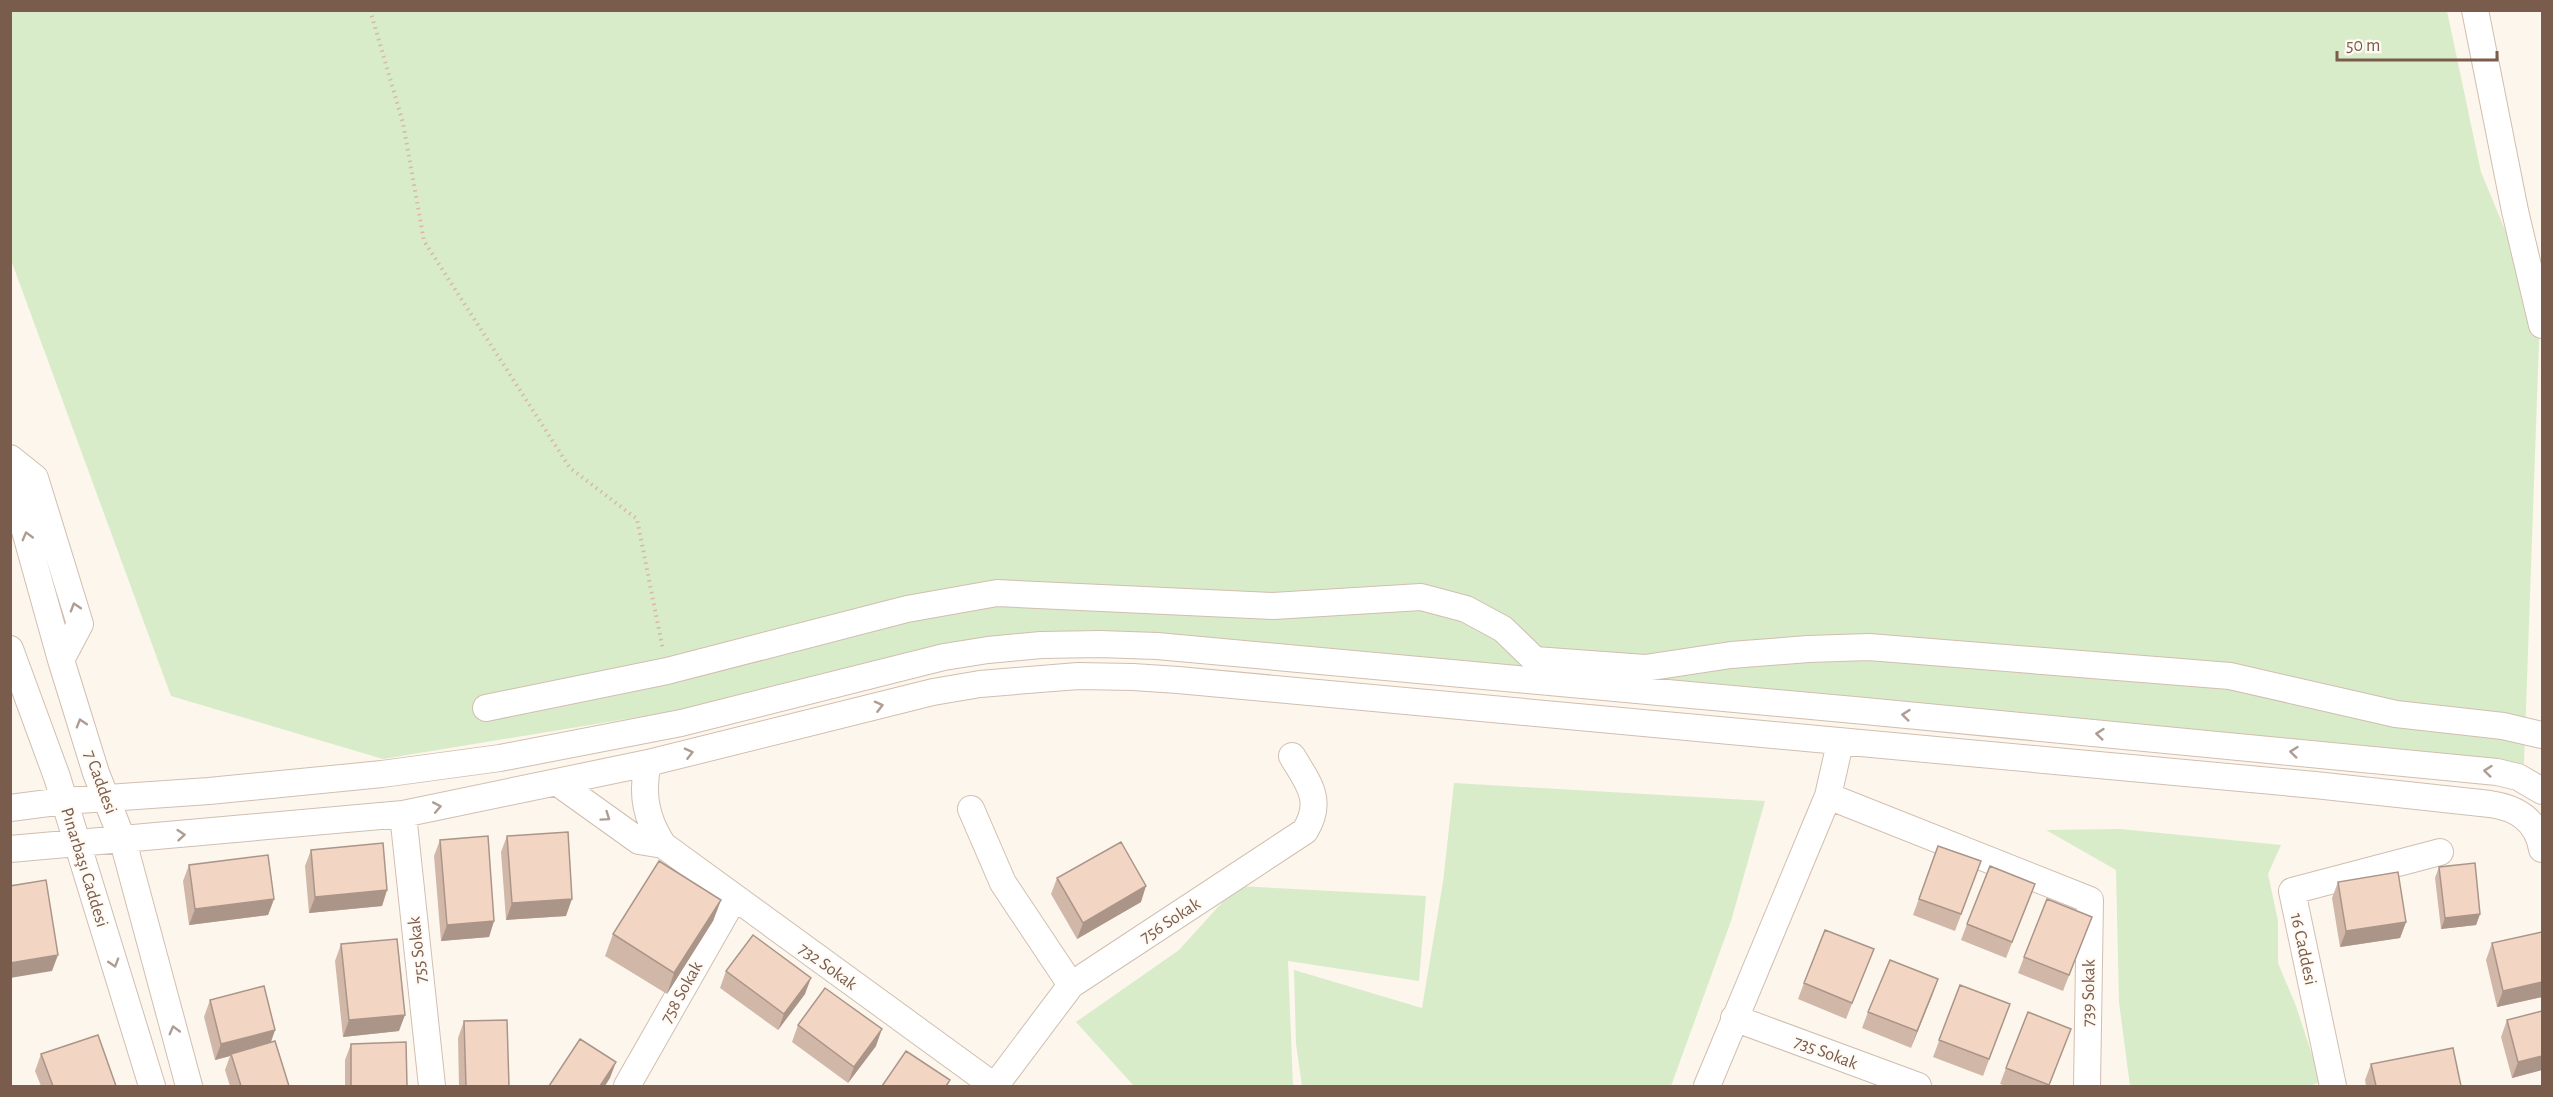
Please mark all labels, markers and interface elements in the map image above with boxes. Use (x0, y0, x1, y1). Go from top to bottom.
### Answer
scale bar (2337, 24, 2498, 62)
text: 50 m (2346, 37, 2380, 55)
one-way arrow (21, 531, 34, 541)
one-way arrow (70, 602, 82, 613)
one-way arrow (873, 700, 883, 713)
one-way arrow (1902, 709, 1911, 722)
one-way arrow (76, 718, 88, 729)
one-way arrow (2096, 728, 2105, 741)
one-way arrow (2290, 746, 2299, 759)
one-way arrow (684, 747, 694, 760)
street label: 7 Caddesi (80, 748, 120, 816)
one-way arrow (2484, 766, 2493, 778)
one-way arrow (432, 801, 442, 814)
street label: Pınarbaşı Caddesi (57, 805, 111, 929)
one-way arrow (600, 810, 611, 821)
one-way arrow (176, 829, 186, 842)
street label: 756 Sokak (1137, 894, 1205, 947)
street label: 16 Caddesi (2287, 912, 2319, 987)
street label: 755 Sokak (405, 915, 430, 984)
street label: 732 Sokak (795, 940, 861, 994)
one-way arrow (107, 957, 120, 968)
street label: 758 Sokak (658, 958, 707, 1027)
street label: 739 Sokak (2079, 958, 2099, 1027)
one-way arrow (169, 1025, 182, 1035)
street label: 735 Sokak (1791, 1033, 1861, 1074)

